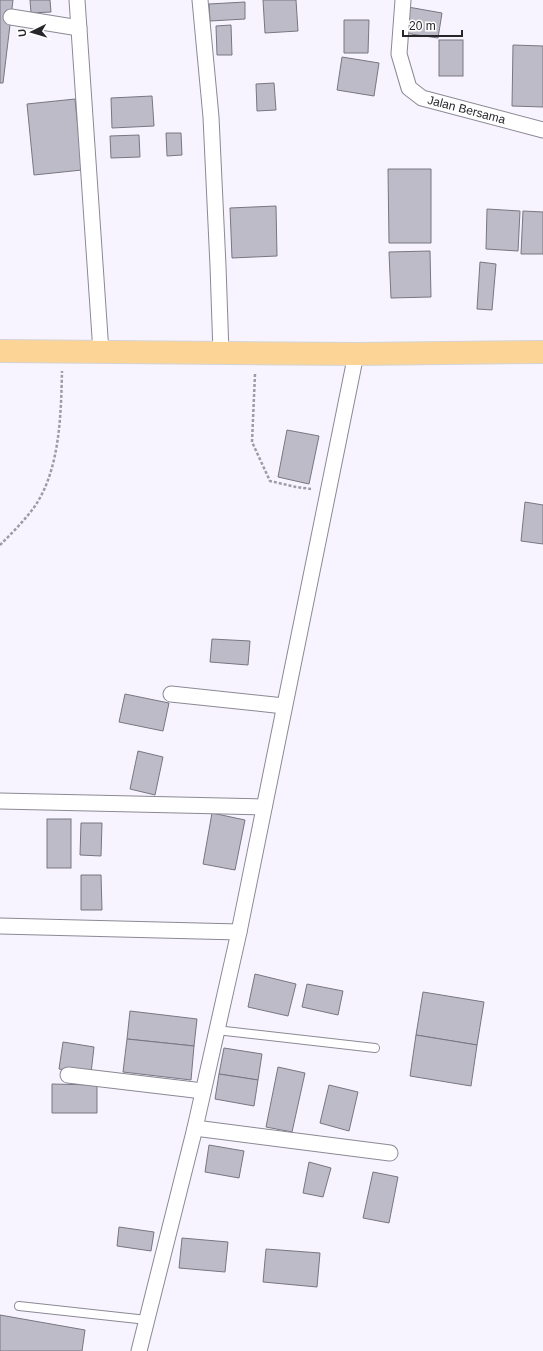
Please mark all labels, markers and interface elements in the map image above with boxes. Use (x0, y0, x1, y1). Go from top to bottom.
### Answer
north arrow (12, 12, 52, 52)
scale bar (403, 12, 462, 38)
text: 20 m (409, 19, 436, 33)
text: U (16, 28, 28, 37)
street label: Jalan Bersama (426, 93, 507, 127)

